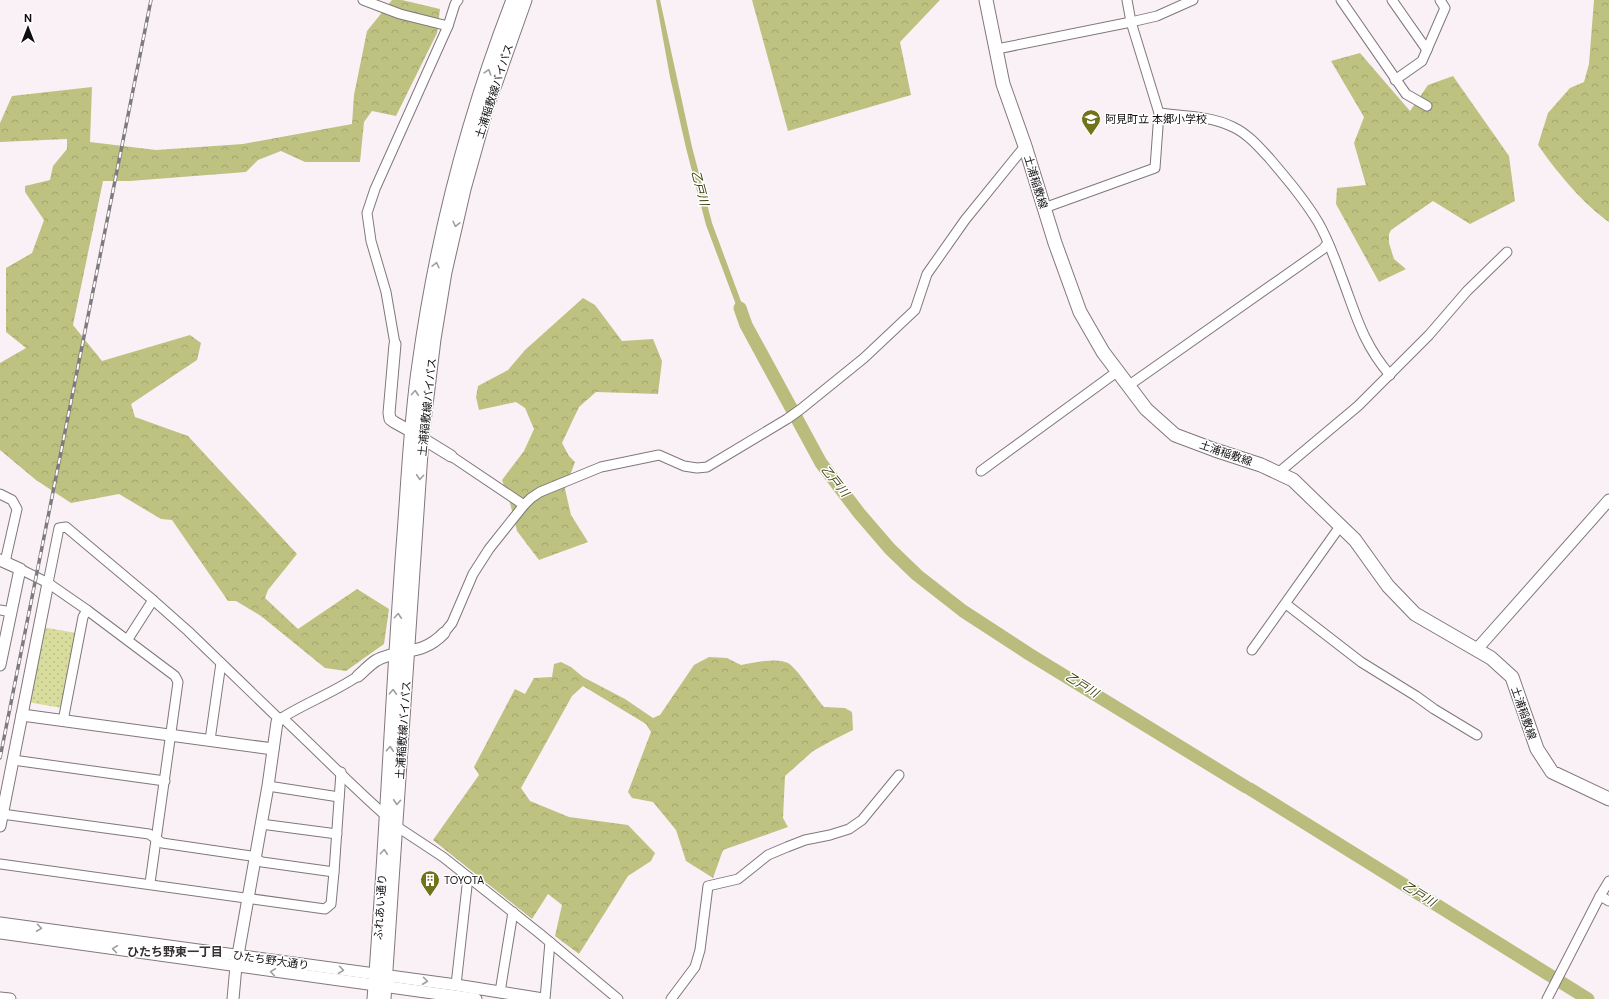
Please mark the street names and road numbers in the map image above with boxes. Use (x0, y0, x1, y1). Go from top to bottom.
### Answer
street label: 土浦稲敷線バイパス (472, 42, 516, 140)
street label: 土浦稲敷線 (1021, 154, 1051, 210)
street label: 土浦稲敷線バイパス (415, 357, 439, 457)
street label: 土浦稲敷線 (1198, 437, 1254, 469)
street label: 土浦稲敷線バイパス (393, 680, 413, 780)
street label: 土浦稲敷線 (1508, 685, 1540, 741)
street label: ふれあい通り (371, 874, 389, 940)
street label: ひたち野大通り (232, 948, 310, 972)

